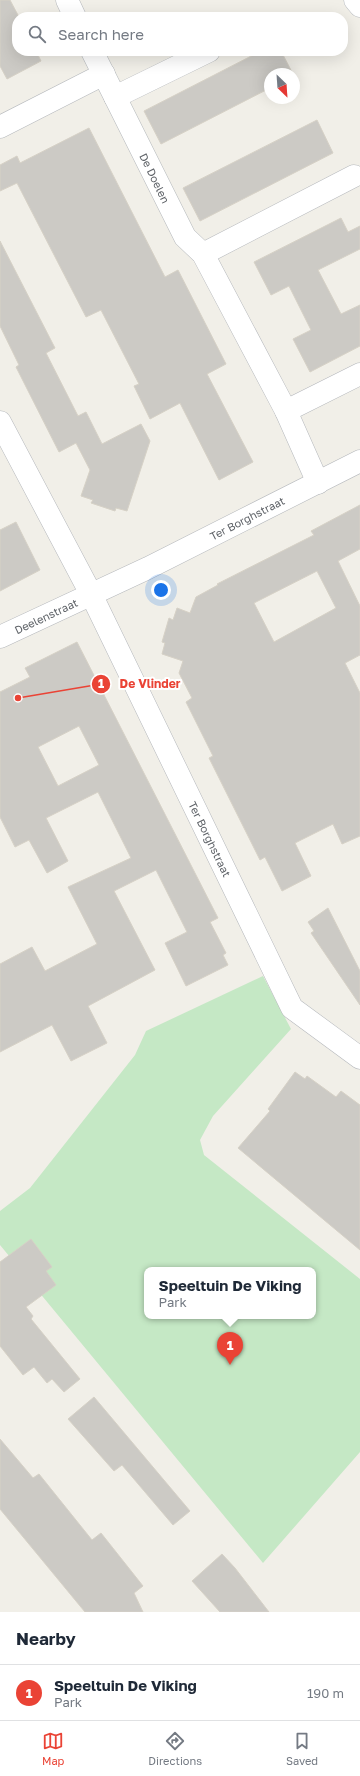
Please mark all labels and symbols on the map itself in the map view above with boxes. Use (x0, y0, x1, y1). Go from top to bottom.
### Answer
north arrow (264, 68, 300, 104)
street label: De Doelen (137, 151, 173, 205)
street label: Ter Borghstraat (207, 494, 287, 542)
your location (151, 580, 171, 600)
street label: Deelenstraat (12, 596, 80, 636)
callout: De Vlinder (91, 672, 188, 696)
text: 1 (98, 676, 104, 691)
text: De Vlinder (120, 676, 181, 691)
street label: Ter Borghstraat (186, 799, 234, 879)
pin: 1 (217, 1332, 243, 1365)

